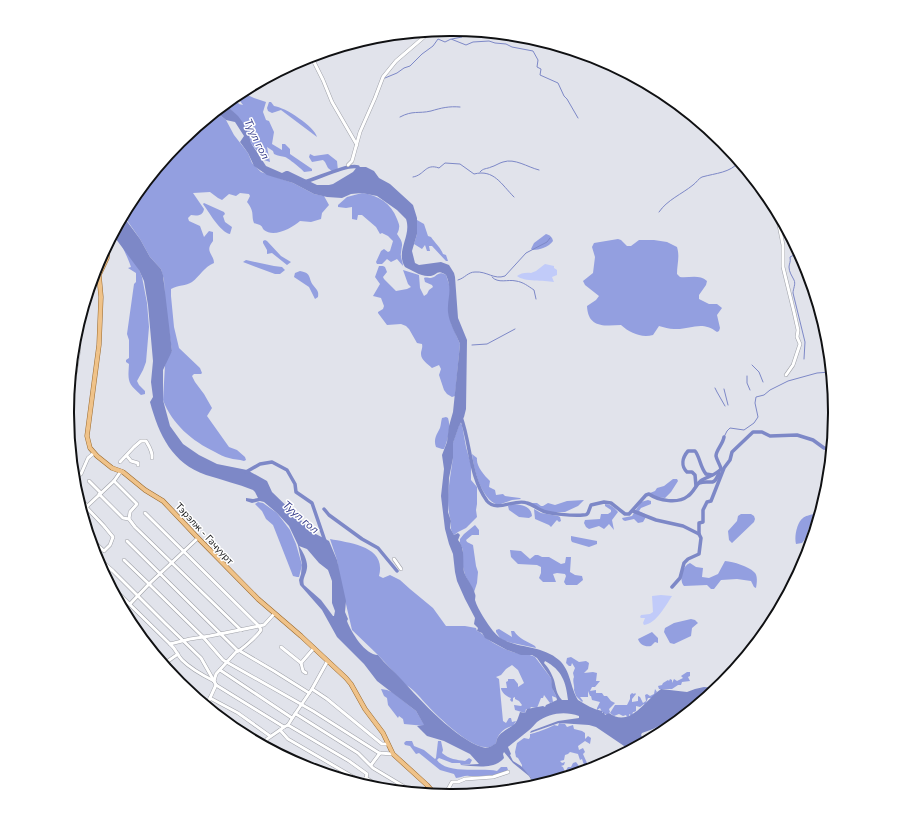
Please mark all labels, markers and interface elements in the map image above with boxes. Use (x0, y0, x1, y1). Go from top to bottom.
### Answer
water label: Туул гол (240, 116, 273, 162)
water label: Туул гол (279, 497, 322, 537)
street label: Тэрэлж - Гачуурт (172, 500, 237, 568)

